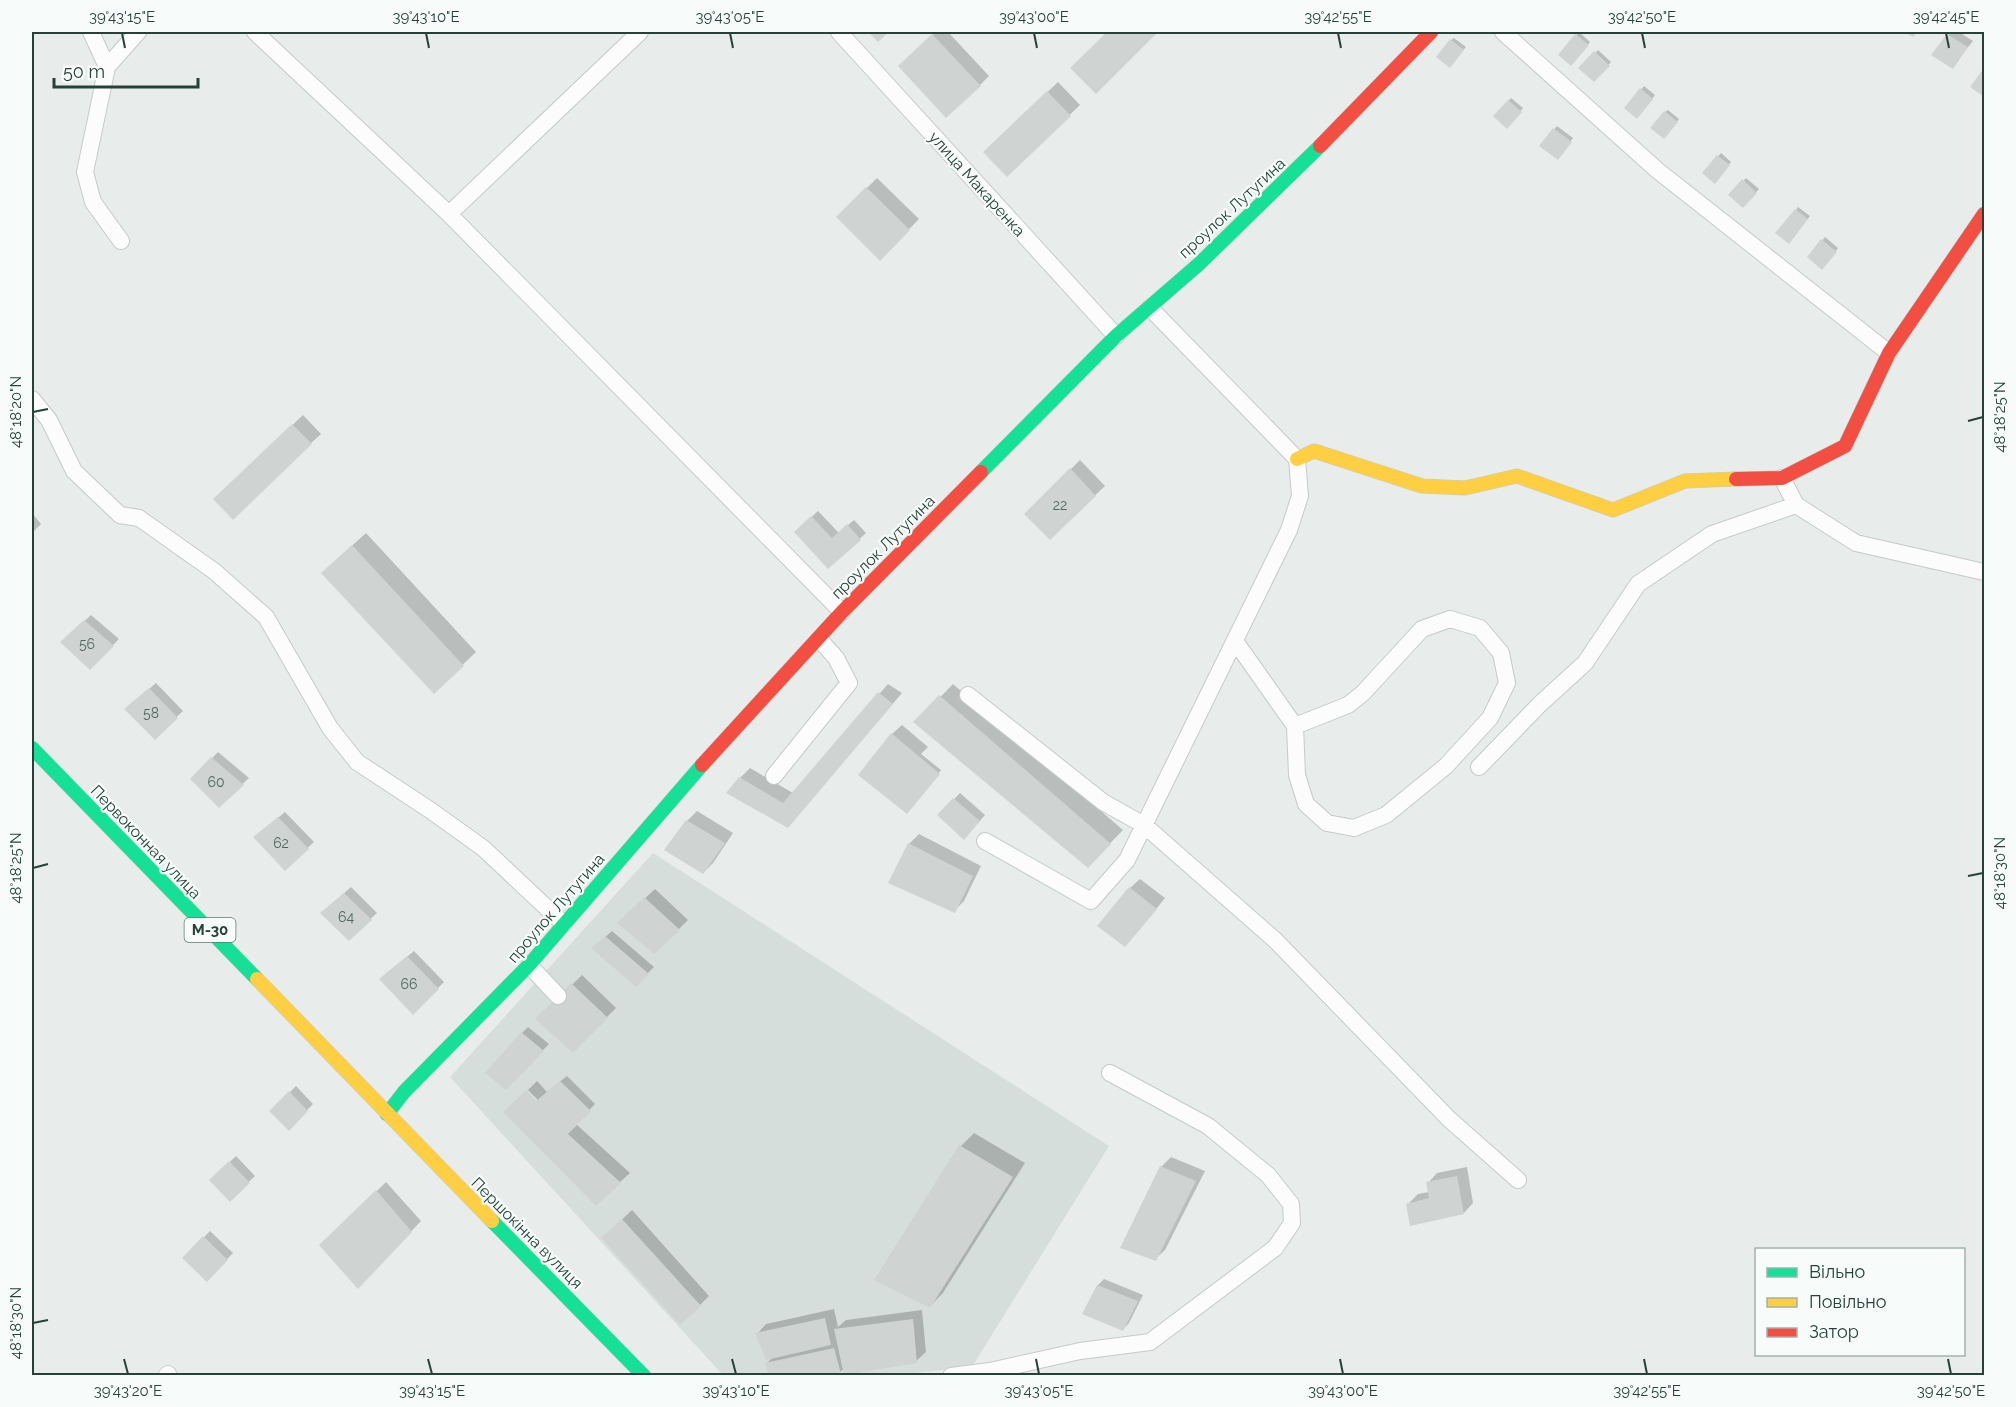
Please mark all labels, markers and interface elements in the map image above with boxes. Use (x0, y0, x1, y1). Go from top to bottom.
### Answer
text: 39°43'15"E (89, 8, 155, 26)
text: 39°43'10"E (392, 8, 460, 26)
text: 39°43'05"E (696, 8, 764, 26)
text: 39°43'00"E (999, 8, 1069, 26)
text: 39°42'55"E (1304, 8, 1372, 26)
text: 39°42'50"E (1608, 8, 1676, 26)
text: 39°42'45"E (1913, 8, 1979, 26)
scale bar (54, 51, 198, 89)
text: 50 m (63, 61, 105, 82)
street label: улица Макаренка (925, 128, 1029, 240)
street label: проулок Лутугина (1175, 154, 1289, 262)
text: 48°18'20"N (7, 376, 25, 448)
text: 48°18'25"N (1991, 381, 2009, 453)
street label: проулок Лутугина (827, 491, 939, 603)
house number: 22 (1053, 497, 1067, 513)
house number: 56 (79, 636, 95, 652)
house number: 58 (143, 705, 159, 721)
house number: 60 (207, 774, 225, 790)
street label: Первоконная улица (87, 781, 205, 903)
text: 48°18'25"N (7, 832, 25, 904)
house number: 62 (273, 835, 289, 851)
text: 48°18'30"N (1991, 837, 2009, 909)
street label: проулок Лутугина (503, 849, 609, 967)
house number: 64 (338, 909, 354, 925)
road number: М-30 (184, 918, 236, 942)
house number: 66 (401, 976, 417, 992)
street label: Першокінна вулиця (467, 1173, 587, 1293)
legend (1755, 1248, 1965, 1356)
text: Вільно (1809, 1261, 1865, 1282)
text: 48°18'30"N (7, 1287, 25, 1359)
text: Повільно (1809, 1291, 1887, 1312)
text: Затор (1809, 1321, 1859, 1342)
text: 39°43'20"E (94, 1382, 162, 1400)
text: 39°43'15"E (399, 1382, 465, 1400)
text: 39°43'10"E (702, 1382, 770, 1400)
text: 39°43'05"E (1005, 1382, 1073, 1400)
text: 39°43'00"E (1308, 1382, 1378, 1400)
text: 39°42'55"E (1613, 1382, 1681, 1400)
text: 39°42'50"E (1917, 1382, 1985, 1400)

